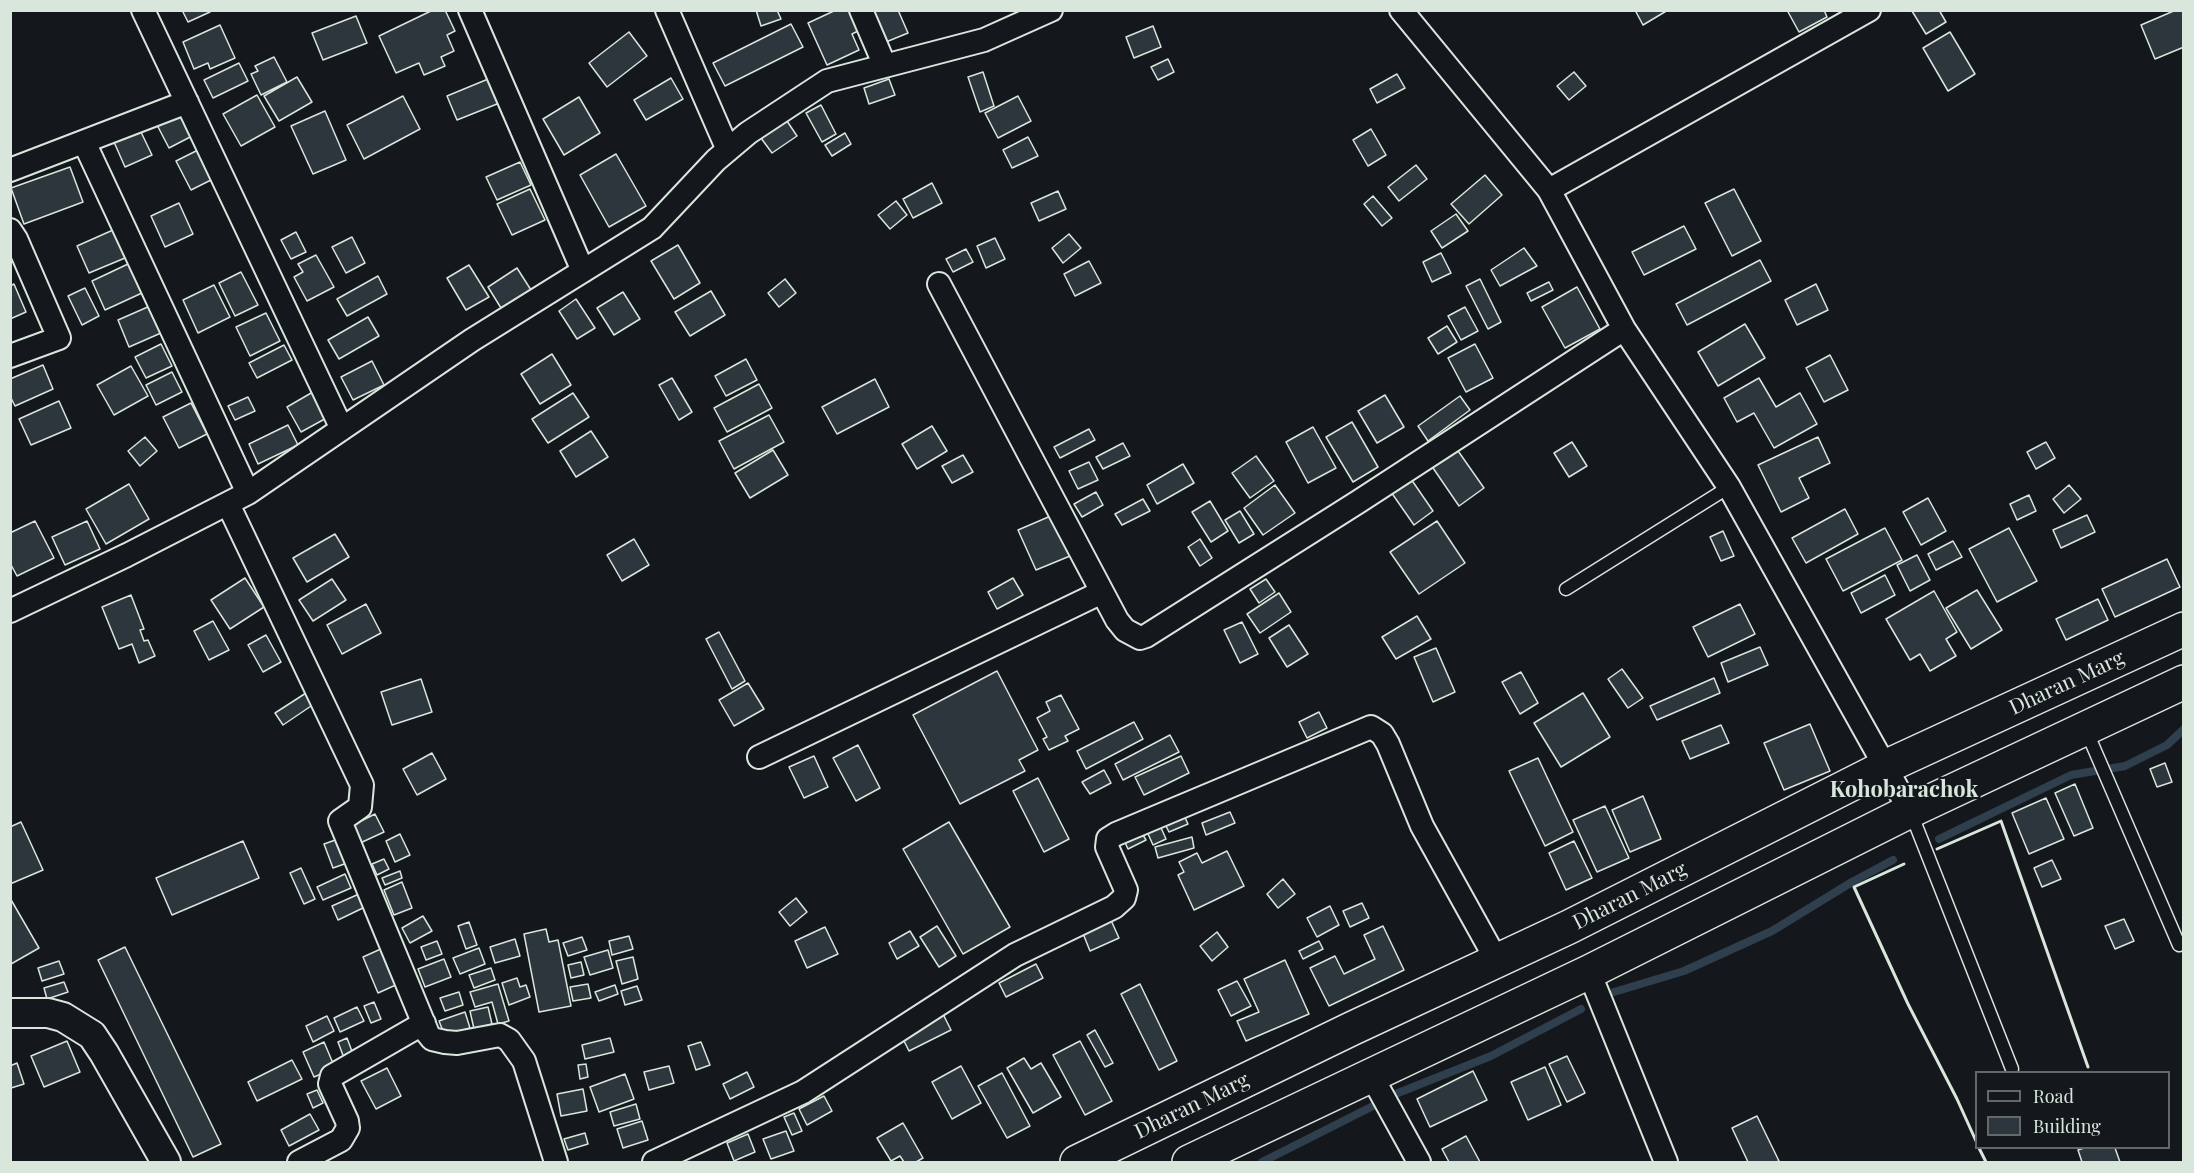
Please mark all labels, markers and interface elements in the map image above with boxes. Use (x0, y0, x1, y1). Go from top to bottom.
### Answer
street label: Dharan Marg (2005, 645, 2129, 721)
district label: Kohobarachok (1830, 777, 1978, 803)
street label: Dharan Marg (1569, 857, 1691, 935)
street label: Dharan Marg (1131, 1067, 1253, 1145)
legend (1975, 1071, 2170, 1149)
text: Road (2033, 1084, 2074, 1108)
text: Building (2033, 1114, 2101, 1138)

